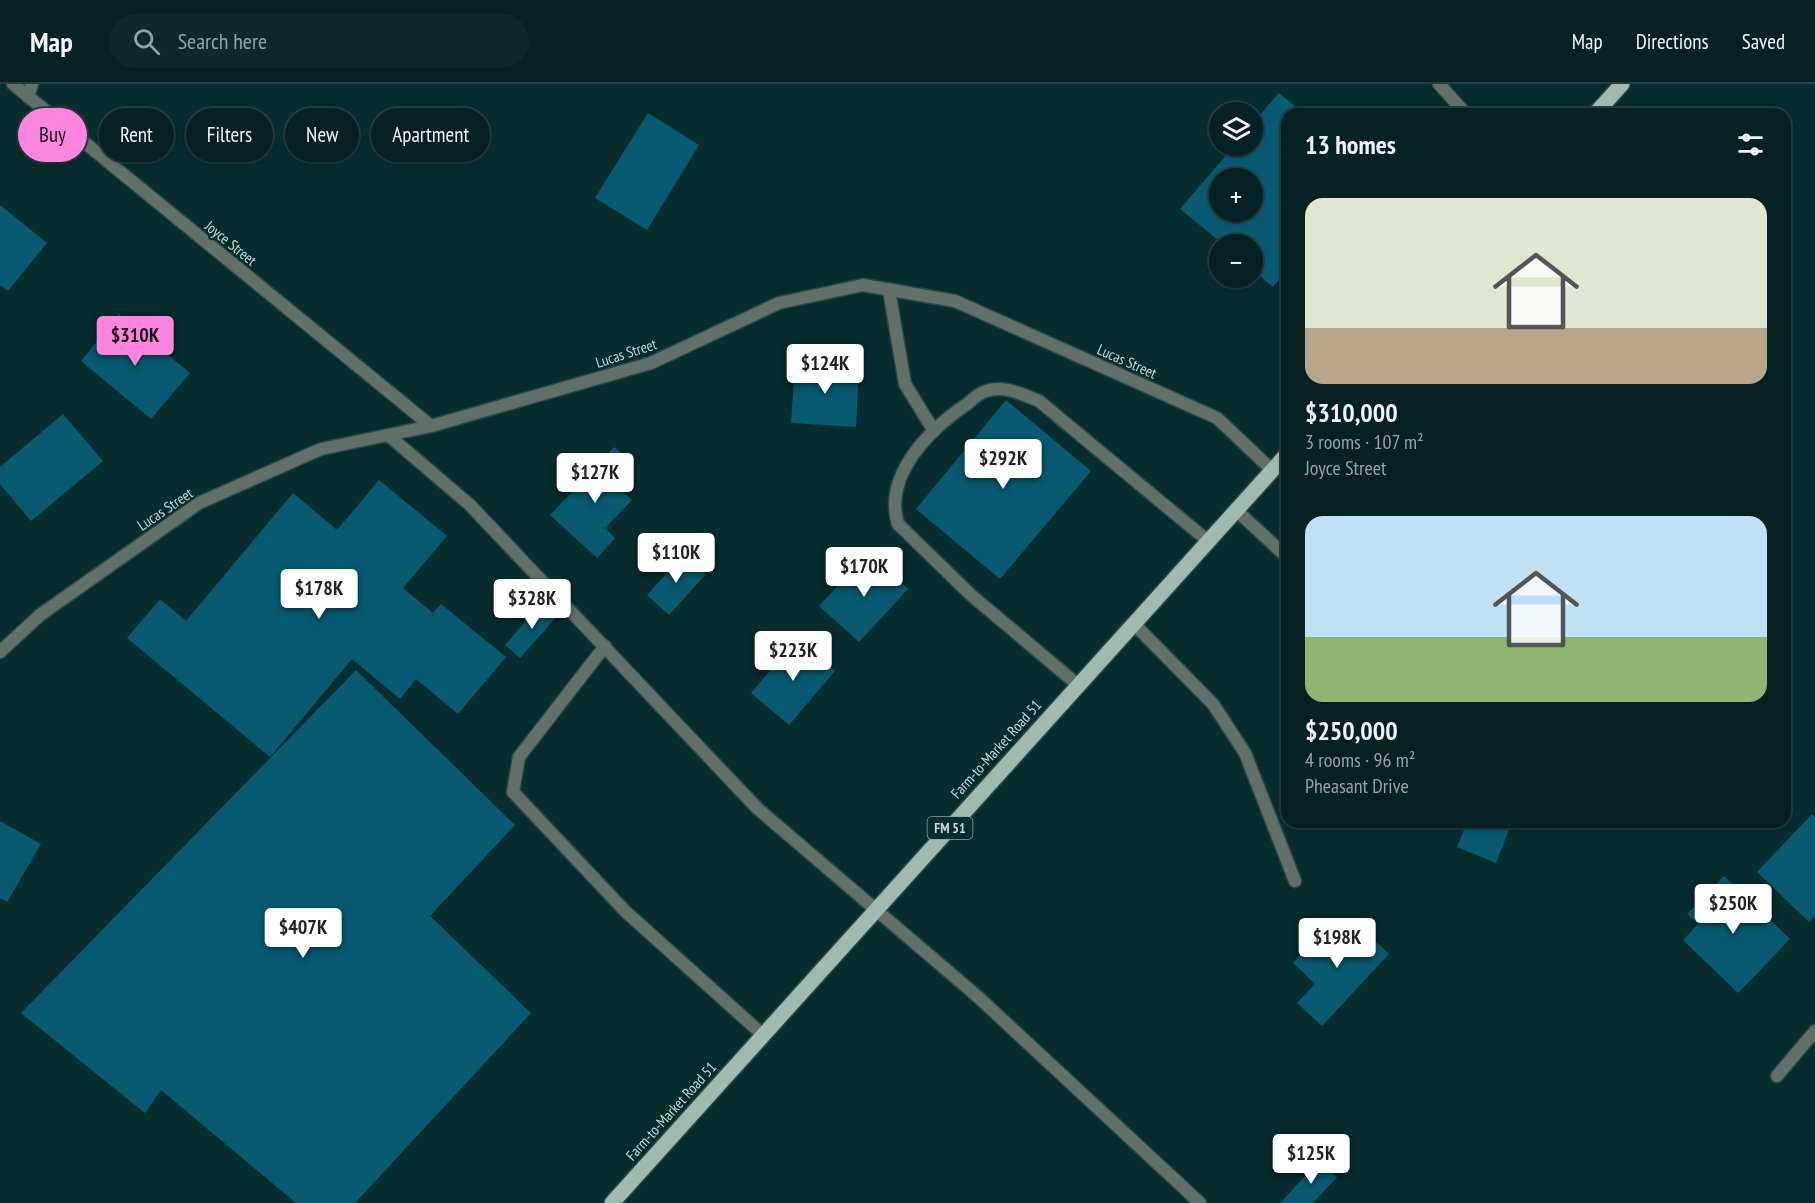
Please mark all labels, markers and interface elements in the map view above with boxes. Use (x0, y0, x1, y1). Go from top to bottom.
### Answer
search box (109, 14, 529, 68)
text: Map (30, 23, 73, 60)
icon: search (130, 25, 163, 58)
text: Search here (178, 27, 267, 55)
text: Map (1572, 28, 1603, 55)
text: Directions (1636, 28, 1709, 55)
text: Saved (1742, 28, 1785, 55)
map controls (1209, 102, 1263, 288)
button: layers (1209, 102, 1263, 156)
chip: Buy (18, 108, 87, 162)
chip: Rent (99, 108, 174, 162)
chip: Filters (186, 108, 273, 162)
chip: New (285, 108, 359, 162)
chip: Apartment (371, 108, 490, 162)
text: 13 homes (1305, 128, 1396, 161)
icon: filters (1734, 128, 1767, 161)
button: + (1209, 168, 1263, 222)
street label: Joyce Street (200, 216, 261, 270)
button: − (1209, 234, 1263, 288)
icon: home (1482, 237, 1590, 345)
pin: $310K (93, 316, 177, 367)
text: $310K (111, 322, 159, 348)
street label: Lucas Street (593, 334, 659, 372)
street label: Lucas Street (1094, 339, 1160, 383)
pin: $124K (783, 344, 867, 395)
text: $124K (801, 350, 849, 376)
text: $310,000 (1305, 396, 1398, 429)
text: 3 rooms · 107 m² (1305, 429, 1424, 455)
pin: $292K (961, 439, 1045, 490)
text: $292K (979, 445, 1027, 471)
pin: $127K (553, 453, 637, 504)
text: Joyce Street (1305, 455, 1386, 481)
text: $127K (571, 459, 619, 485)
street label: Lucas Street (134, 483, 196, 535)
pin: $110K (634, 533, 718, 584)
text: $110K (652, 539, 700, 565)
pin: $170K (822, 547, 906, 598)
text: $170K (840, 553, 888, 579)
icon: home (1482, 555, 1590, 663)
pin: $178K (277, 569, 361, 620)
text: $178K (295, 575, 343, 601)
pin: $328K (490, 579, 574, 630)
text: $328K (508, 585, 556, 611)
pin: $223K (751, 631, 835, 682)
text: $223K (769, 637, 817, 663)
street label: Farm-to-Market Road 51 (947, 696, 1045, 802)
text: $250,000 (1305, 714, 1398, 747)
text: 4 rooms · 96 m² (1305, 747, 1415, 773)
text: Pheasant Drive (1305, 773, 1409, 799)
road number: FM 51 (928, 817, 972, 839)
pin: $250K (1691, 884, 1775, 935)
text: $250K (1709, 890, 1757, 916)
pin: $407K (261, 908, 345, 959)
text: $407K (279, 914, 327, 940)
pin: $198K (1295, 918, 1379, 969)
text: $198K (1313, 924, 1361, 950)
street label: Farm-to-Market Road 51 (622, 1058, 720, 1164)
pin: $125K (1269, 1134, 1353, 1185)
text: $125K (1287, 1140, 1335, 1166)

